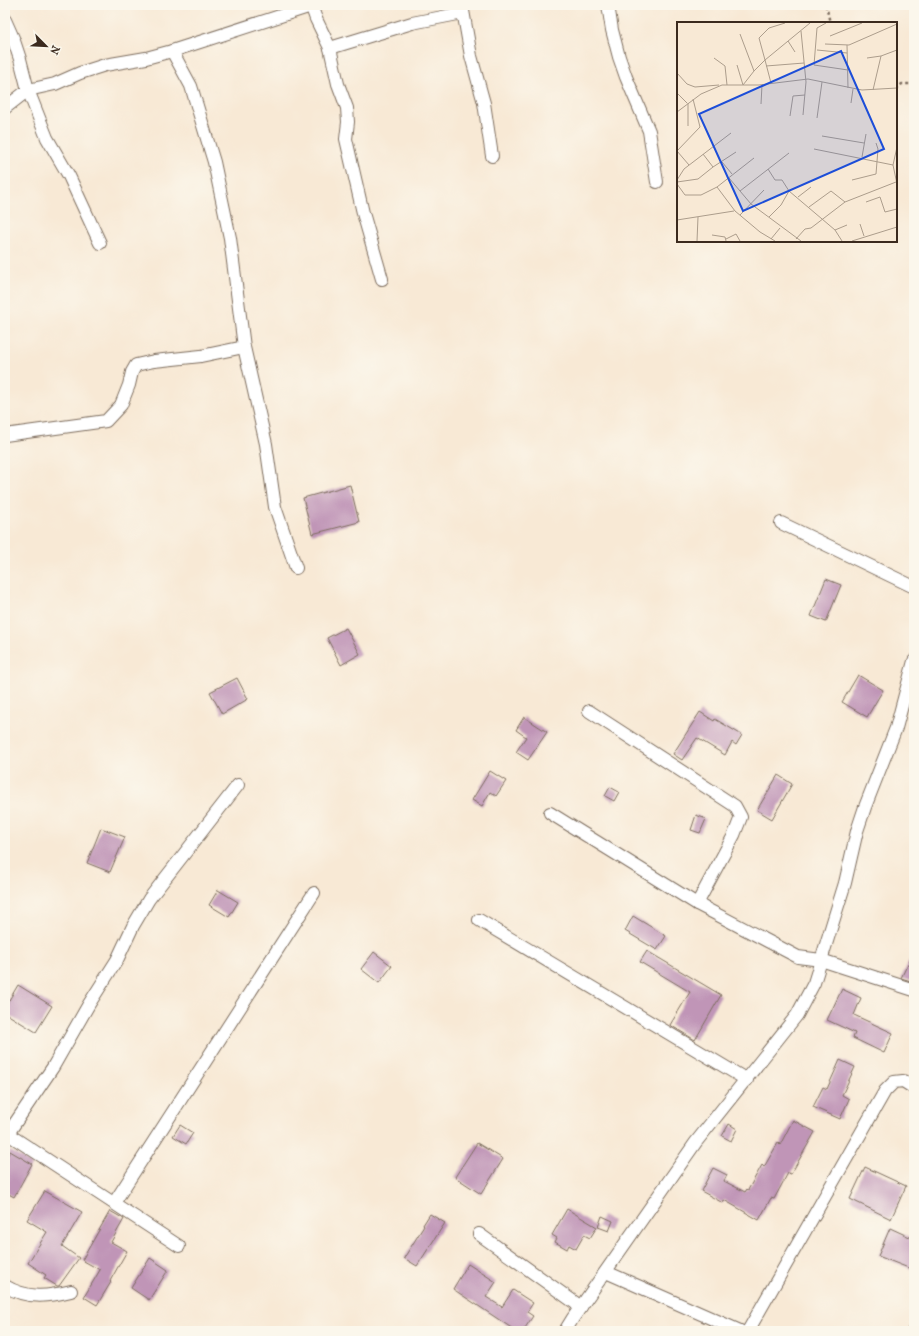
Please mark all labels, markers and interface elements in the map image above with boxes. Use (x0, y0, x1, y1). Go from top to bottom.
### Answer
inset map (677, 22, 897, 242)
north arrow (26, 26, 66, 66)
text: N (47, 43, 62, 57)

